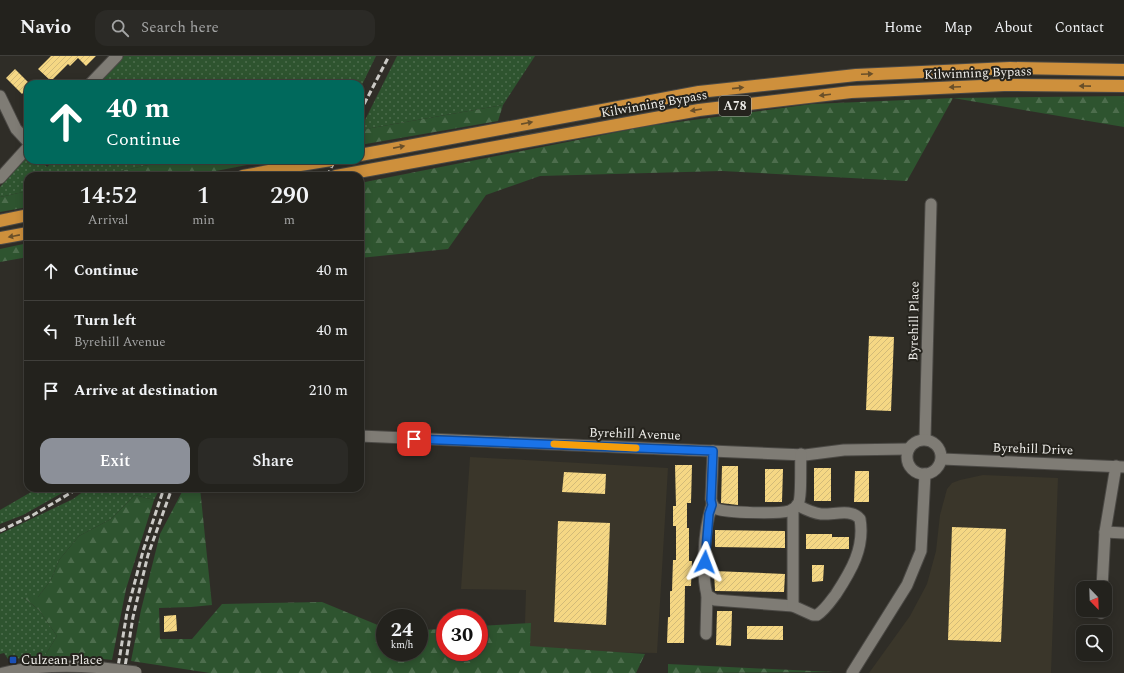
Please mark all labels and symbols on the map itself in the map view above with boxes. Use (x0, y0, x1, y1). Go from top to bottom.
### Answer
street label: Kilwinning Bypass (924, 61, 1032, 85)
one-way arrow (861, 71, 874, 77)
one-way arrow (1078, 83, 1091, 89)
one-way arrow (948, 84, 961, 90)
street label: Kilwinning Bypass (599, 85, 709, 123)
one-way arrow (732, 85, 744, 91)
one-way arrow (819, 92, 831, 98)
road number: A78 (719, 96, 751, 116)
one-way arrow (690, 108, 702, 114)
one-way arrow (521, 120, 533, 126)
one-way arrow (393, 144, 406, 150)
one-way arrow (8, 233, 20, 239)
street label: Byrehill Place (903, 281, 925, 361)
pin (397, 422, 431, 456)
street label: Byrehill Avenue (589, 422, 681, 446)
street label: Byrehill Drive (992, 438, 1074, 460)
position arrow (684, 541, 726, 583)
north arrow (1076, 581, 1112, 617)
speed limit sign: 30 (436, 609, 488, 661)
place label: Culzean Place (21, 650, 102, 670)
marker: Culzean Place (8, 655, 18, 665)

